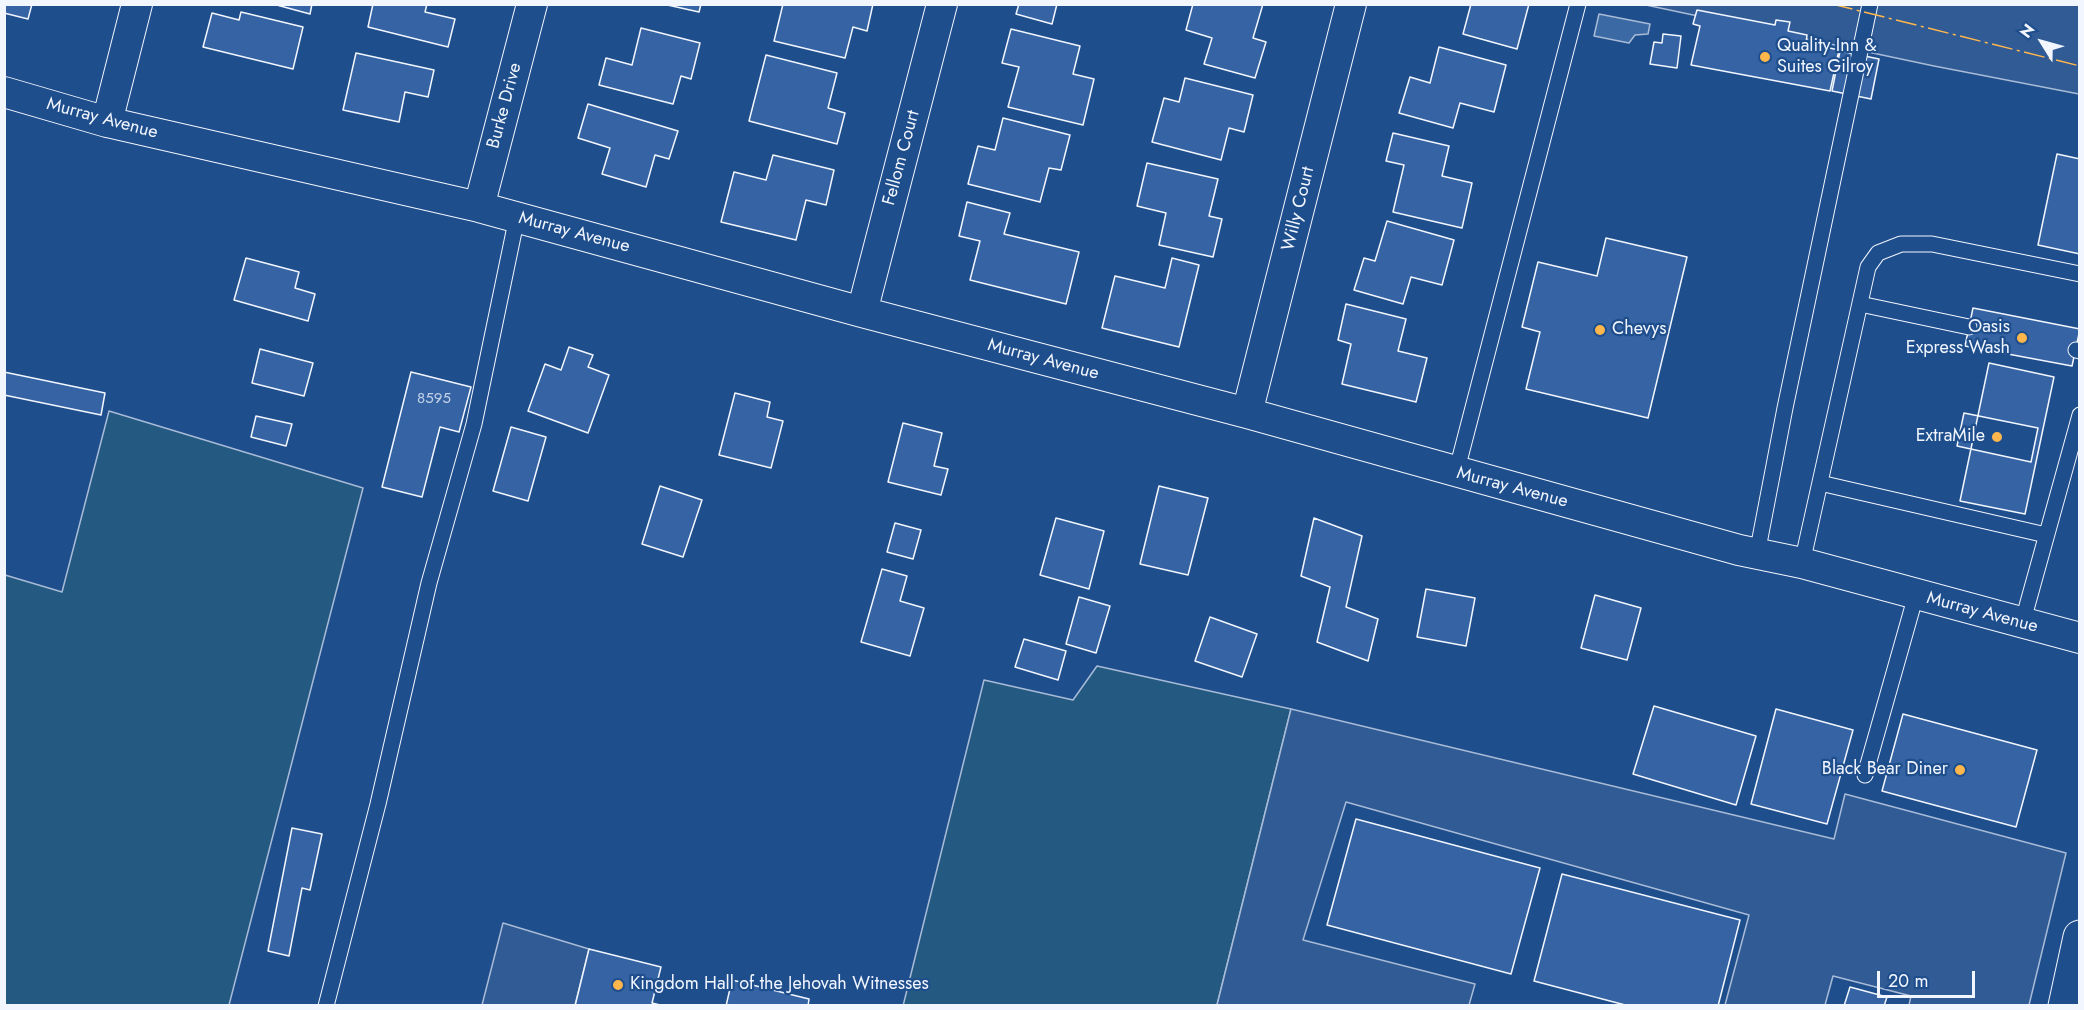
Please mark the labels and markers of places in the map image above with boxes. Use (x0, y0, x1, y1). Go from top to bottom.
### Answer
place label: Quality Inn & Suites Gilroy (1777, 36, 1877, 78)
marker: Quality Inn & Suites Gilroy (1758, 50, 1772, 64)
place label: Oasis Express Wash (1906, 317, 2010, 360)
place label: Chevys (1612, 319, 1666, 341)
marker: Chevys (1593, 323, 1607, 337)
marker: Oasis Express Wash (2015, 331, 2029, 345)
place label: ExtraMile (1916, 426, 1985, 448)
marker: ExtraMile (1990, 430, 2004, 444)
place label: Black Bear Diner (1822, 759, 1948, 781)
marker: Black Bear Diner (1953, 763, 1967, 777)
place label: Kingdom Hall of the Jehovah Witnesses (630, 974, 929, 996)
marker: Kingdom Hall of the Jehovah Witnesses (611, 978, 625, 992)

